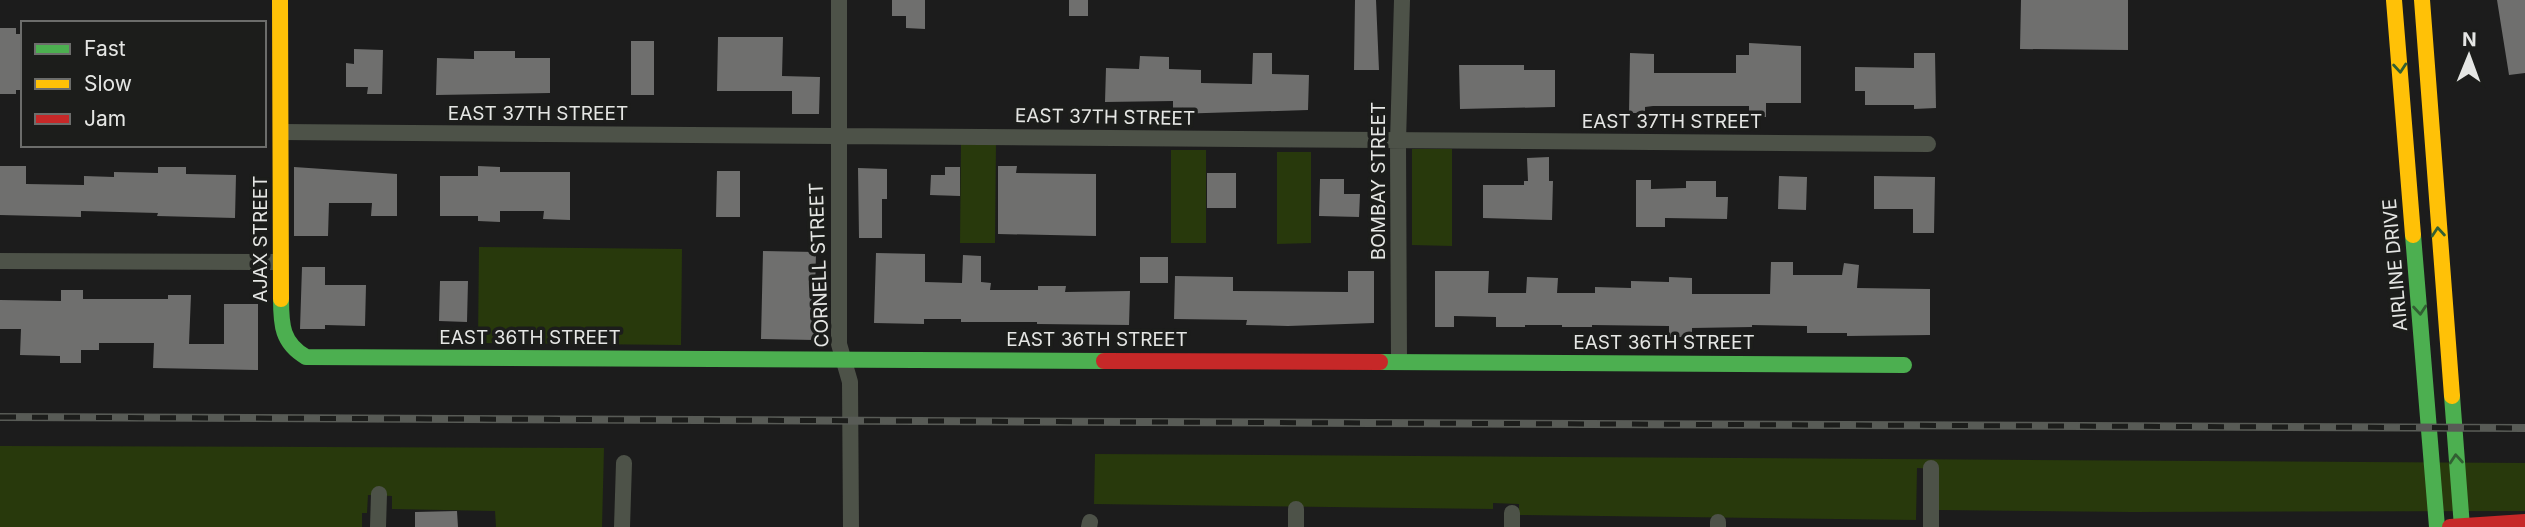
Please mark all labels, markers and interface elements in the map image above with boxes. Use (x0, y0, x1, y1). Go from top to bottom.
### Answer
legend (21, 21, 266, 147)
north arrow (2434, 21, 2504, 91)
text: N (2462, 28, 2477, 51)
text: Fast (84, 36, 126, 61)
one-way arrow (2392, 63, 2407, 74)
text: Slow (84, 71, 132, 96)
street label: EAST 37TH STREET (448, 102, 628, 125)
street label: BOMBAY STREET (1367, 102, 1390, 260)
street label: EAST 37TH STREET (1015, 104, 1195, 130)
text: Jam (84, 106, 126, 131)
street label: EAST 37TH STREET (1582, 110, 1762, 133)
street label: AJAX STREET (249, 176, 272, 302)
street label: CORNELL STREET (805, 182, 833, 348)
street label: AIRLINE DRIVE (2378, 198, 2412, 332)
one-way arrow (2431, 226, 2446, 237)
one-way arrow (2412, 305, 2427, 316)
street label: EAST 36TH STREET (439, 326, 621, 349)
street label: EAST 36TH STREET (1006, 328, 1188, 351)
street label: EAST 36TH STREET (1573, 331, 1755, 354)
one-way arrow (2449, 453, 2464, 464)

